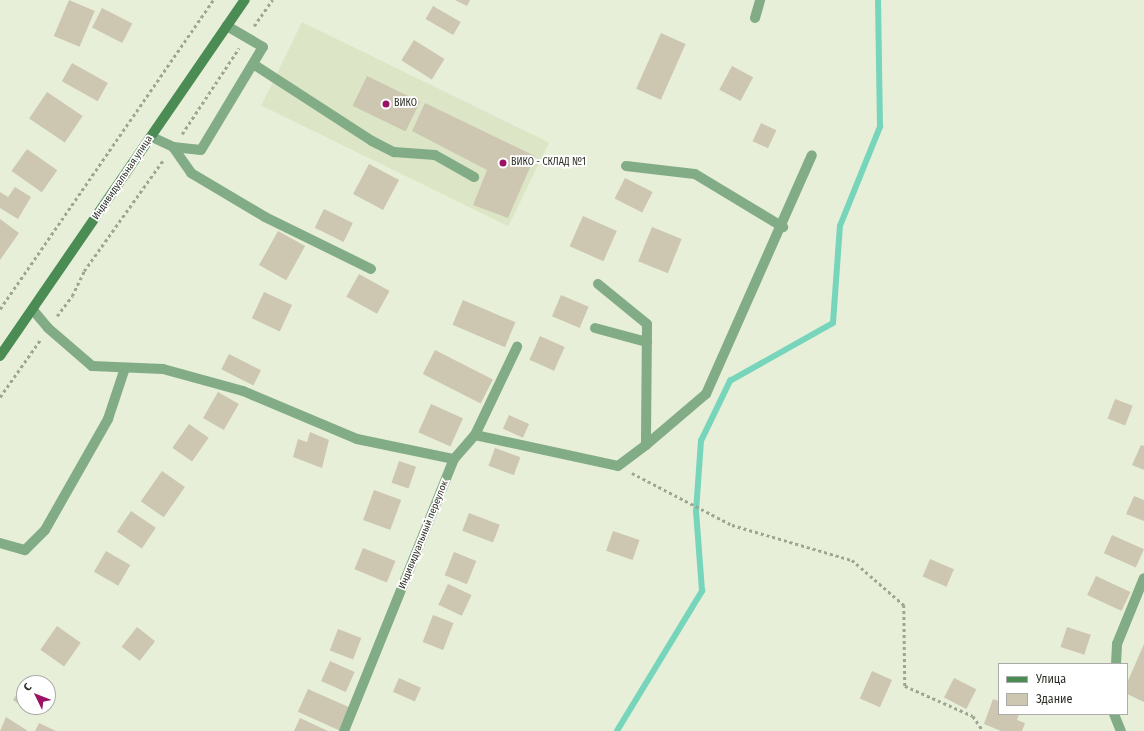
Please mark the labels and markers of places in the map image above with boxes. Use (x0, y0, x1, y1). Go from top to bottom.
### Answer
place label: ВИКО (394, 98, 417, 110)
marker: ВИКО (381, 99, 391, 109)
place label: ВИКО - СКЛАД №1 (511, 157, 586, 169)
marker: ВИКО - СКЛАД №1 (498, 158, 508, 168)

